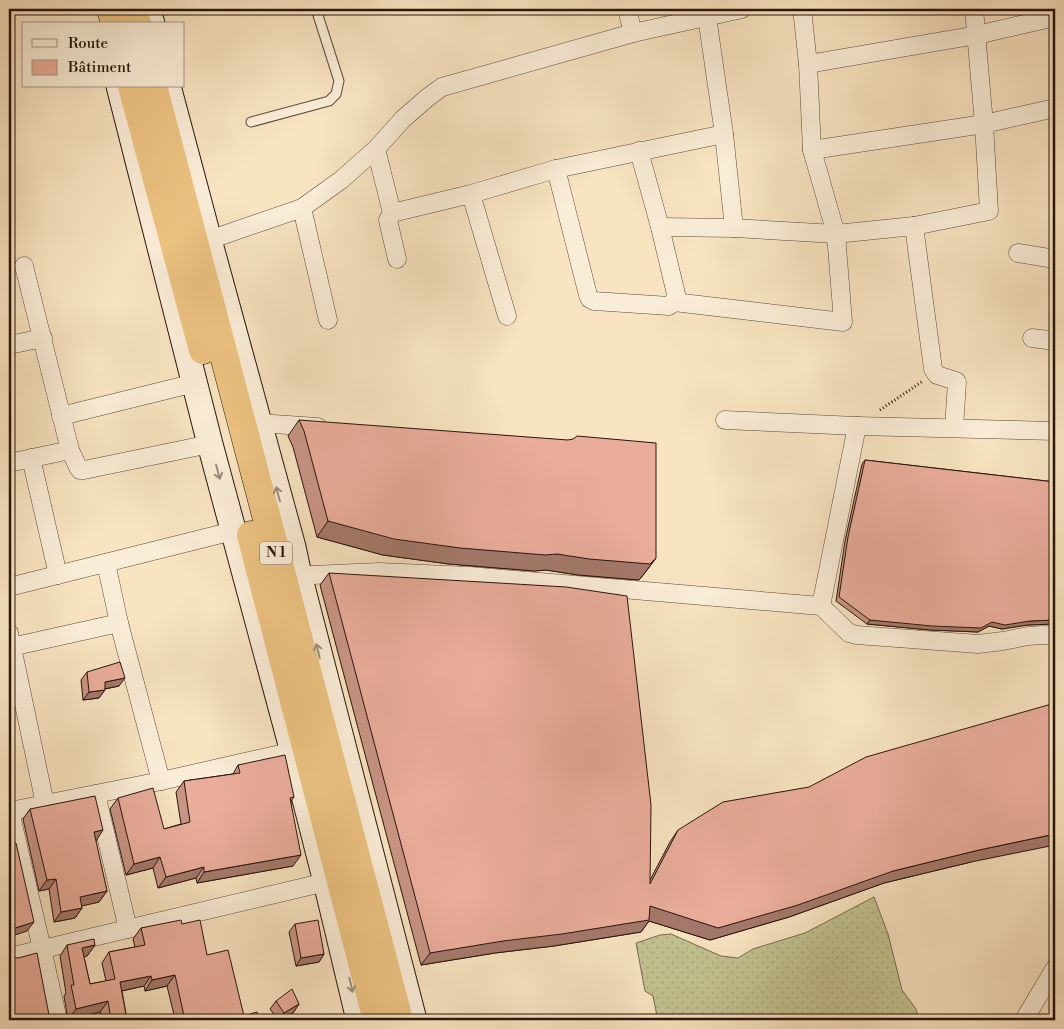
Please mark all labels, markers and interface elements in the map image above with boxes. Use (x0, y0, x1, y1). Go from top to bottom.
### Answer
legend (22, 22, 185, 88)
text: Route (68, 34, 108, 53)
text: Bâtiment (67, 58, 132, 77)
one-way arrow (213, 464, 223, 480)
one-way arrow (273, 486, 282, 502)
road number: N 1 (260, 542, 292, 564)
one-way arrow (313, 644, 323, 660)
one-way arrow (347, 977, 356, 993)

